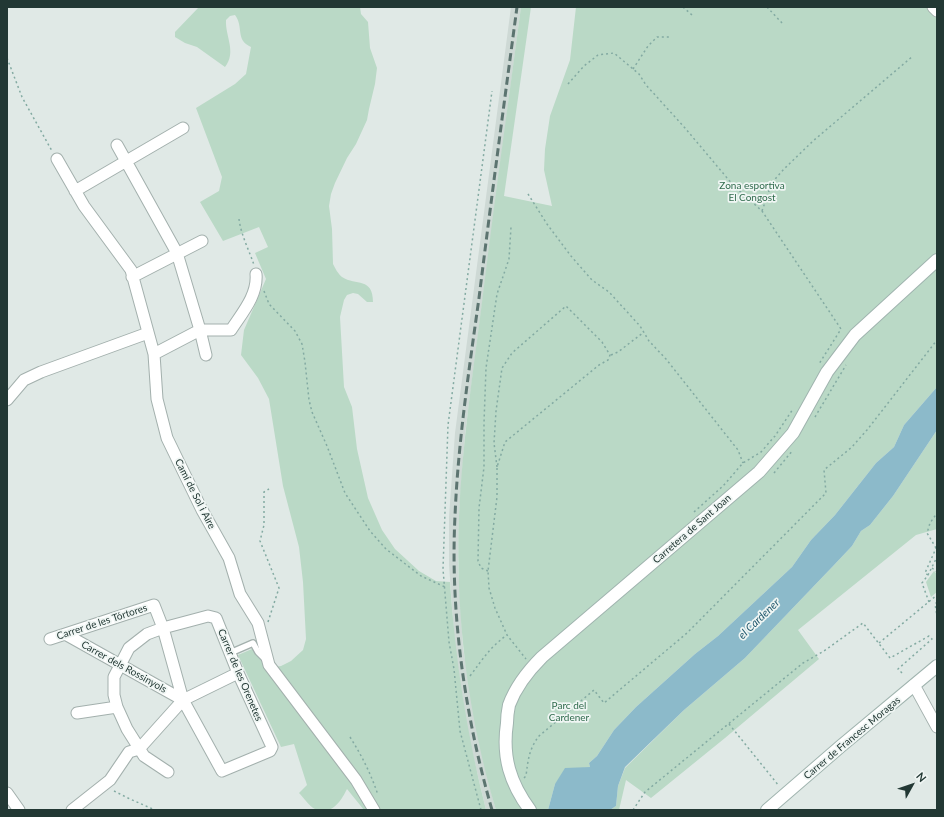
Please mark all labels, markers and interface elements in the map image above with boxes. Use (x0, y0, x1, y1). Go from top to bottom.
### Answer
park label: Zona esportiva El Congost (719, 180, 785, 204)
street label: Camí de Sol i Aire (172, 457, 218, 531)
street label: Carretera de Sant Joan (650, 492, 734, 566)
water label: el Cardener (736, 596, 782, 642)
street label: Carrer de les Tórtores (55, 602, 149, 642)
street label: Carrer de les Orenetes (215, 627, 265, 723)
street label: Carrer dels Rossinyols (79, 639, 169, 695)
street label: Carrer de Francesc Moragas (801, 694, 903, 782)
park label: Parc del Cardener (549, 700, 589, 724)
north arrow (892, 765, 932, 805)
text: N (914, 770, 929, 784)

